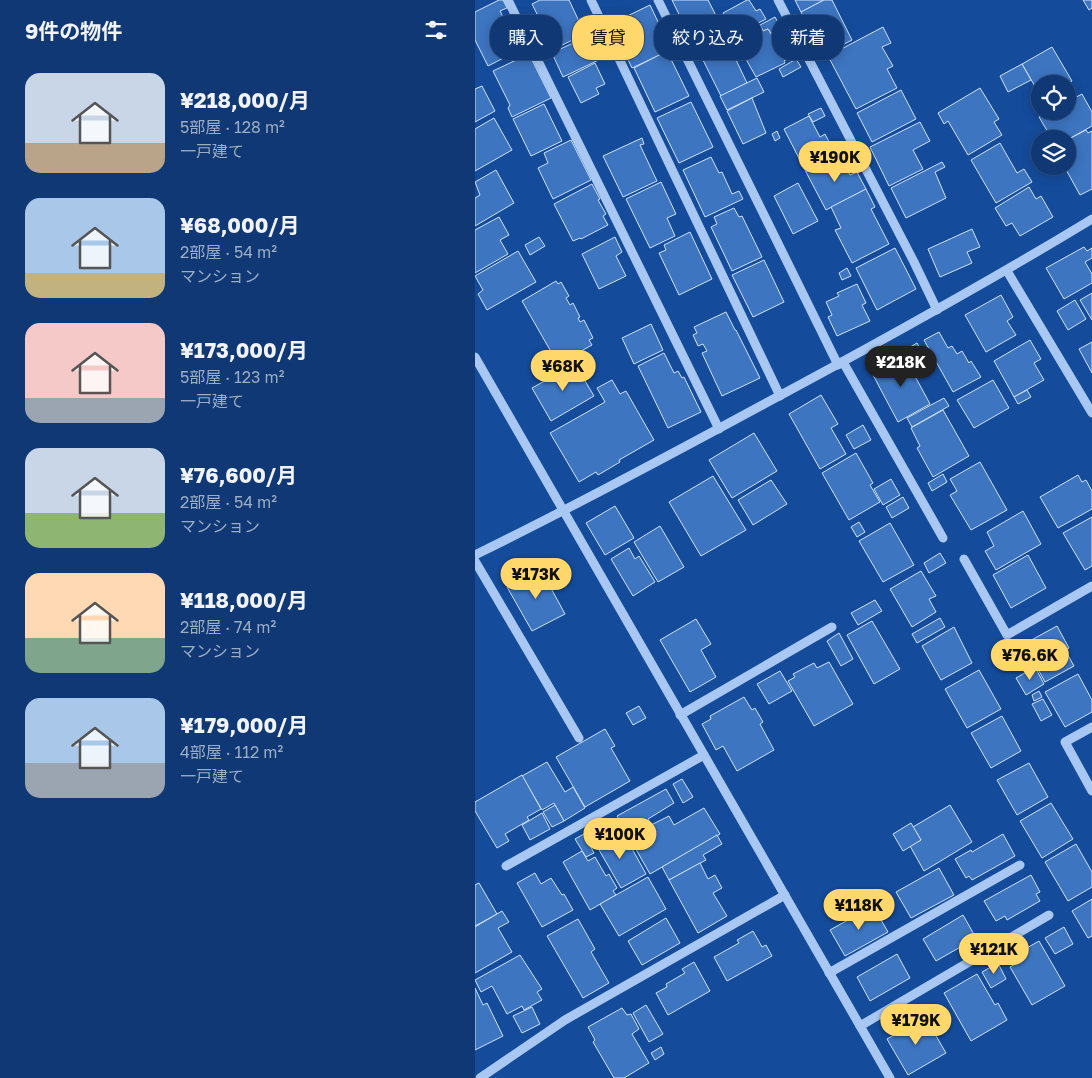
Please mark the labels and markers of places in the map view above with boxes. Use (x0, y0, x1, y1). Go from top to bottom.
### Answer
pin: ¥190K (800, 140, 870, 183)
pin: ¥218K (866, 346, 936, 388)
pin: ¥68K (533, 350, 593, 392)
pin: ¥173K (501, 558, 571, 600)
pin: ¥76.6K (989, 638, 1071, 681)
pin: ¥100K (585, 818, 655, 860)
pin: ¥118K (824, 888, 894, 931)
pin: ¥121K (959, 932, 1029, 975)
pin: ¥179K (881, 1004, 951, 1046)

